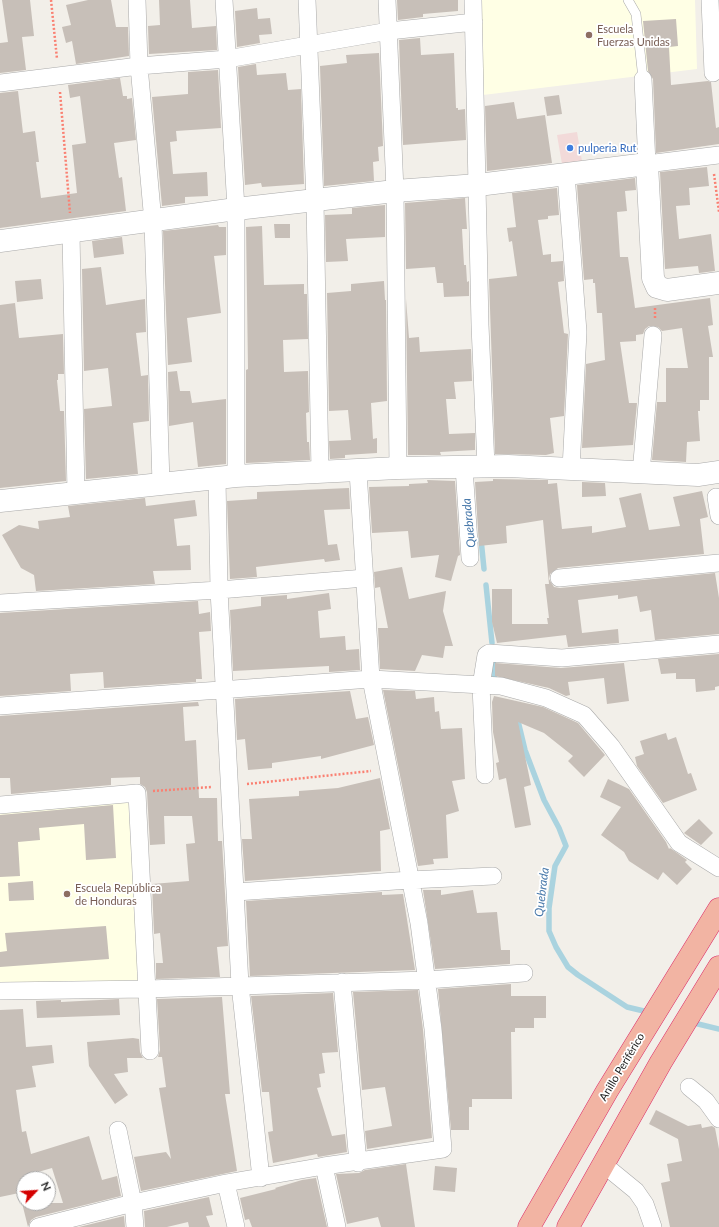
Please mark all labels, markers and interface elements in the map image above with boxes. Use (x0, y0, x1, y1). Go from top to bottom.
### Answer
place label: Escuela Fuerzas Unidas (597, 22, 670, 48)
marker: Escuela Fuerzas Unidas (584, 30, 594, 40)
place label: pulperia Rut (578, 141, 637, 155)
marker: pulperia Rut (565, 143, 575, 153)
water label: Quebrada (459, 498, 479, 548)
water label: Quebrada (532, 866, 552, 918)
place label: Escuela República de Honduras (75, 881, 161, 907)
marker: Escuela República de Honduras (62, 889, 72, 899)
street label: Anillo Periférico (597, 1031, 647, 1103)
north arrow (16, 1171, 56, 1211)
text: N (39, 1180, 54, 1193)

